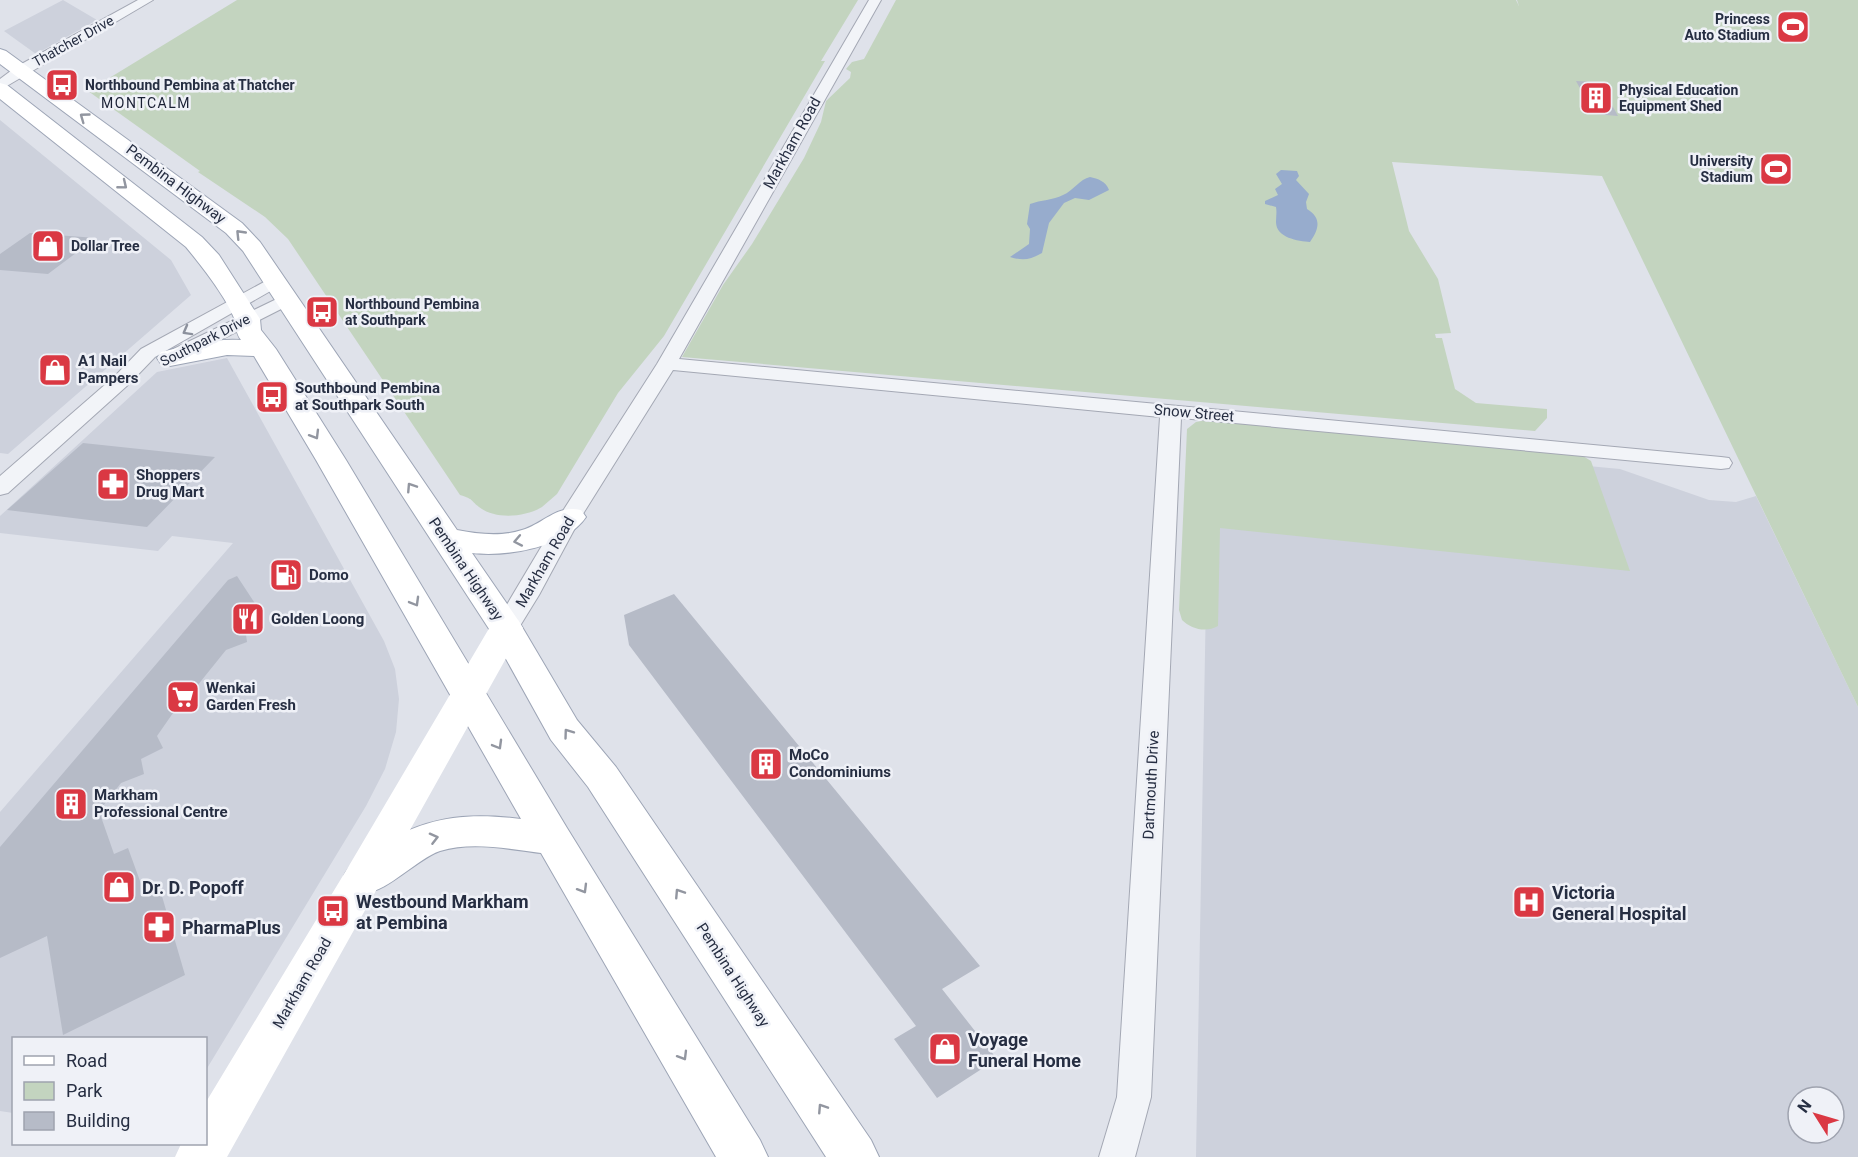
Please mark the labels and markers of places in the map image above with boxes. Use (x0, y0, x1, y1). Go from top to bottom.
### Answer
sports icon: Princess Auto Stadium (1775, 9, 1811, 45)
place label: Princess Auto Stadium (1684, 11, 1770, 43)
bus stop icon: Northbound Pembina at Thatcher (44, 67, 80, 103)
place label: Northbound Pembina at Thatcher (85, 77, 295, 93)
building icon: Physical Education Equipment Shed (1578, 80, 1614, 116)
place label: Physical Education Equipment Shed (1619, 82, 1738, 114)
sports icon: University Stadium (1758, 151, 1794, 187)
place label: University Stadium (1690, 153, 1754, 185)
shop icon: Dollar Tree (30, 228, 66, 264)
place label: Dollar Tree (71, 238, 140, 254)
bus stop icon: Northbound Pembina at Southpark (304, 294, 340, 330)
place label: Northbound Pembina at Southpark (345, 296, 480, 328)
shop icon: A1 Nail Pampers (37, 352, 73, 388)
place label: A1 Nail Pampers (78, 352, 139, 387)
bus stop icon: Southbound Pembina at Southpark South (254, 379, 290, 415)
place label: Southbound Pembina at Southpark South (295, 379, 440, 414)
pharmacy icon: Shoppers Drug Mart (95, 466, 131, 502)
place label: Shoppers Drug Mart (136, 466, 204, 501)
fuel station icon: Domo (268, 557, 304, 593)
place label: Domo (309, 566, 349, 584)
restaurant icon: Golden Loong (230, 601, 266, 637)
place label: Golden Loong (271, 610, 364, 628)
supermarket icon: Wenkai Garden Fresh (165, 679, 201, 715)
place label: Wenkai Garden Fresh (206, 679, 296, 714)
building icon: MoCo Condominiums (748, 746, 784, 782)
place label: MoCo Condominiums (789, 746, 891, 781)
building icon: Markham Professional Centre (53, 786, 89, 822)
place label: Markham Professional Centre (94, 786, 228, 821)
shop icon: Dr. D. Popoff (101, 869, 137, 905)
place label: Dr. D. Popoff (142, 877, 244, 898)
place label: Victoria General Hospital (1552, 882, 1686, 924)
hospital icon: Victoria General Hospital (1511, 884, 1547, 920)
place label: Westbound Markham at Pembina (356, 891, 529, 933)
bus stop icon: Westbound Markham at Pembina (315, 893, 351, 929)
pharmacy icon: PharmaPlus (141, 909, 177, 945)
place label: PharmaPlus (182, 917, 281, 938)
place label: Voyage Funeral Home (968, 1029, 1081, 1071)
shop icon: Voyage Funeral Home (927, 1031, 963, 1067)

